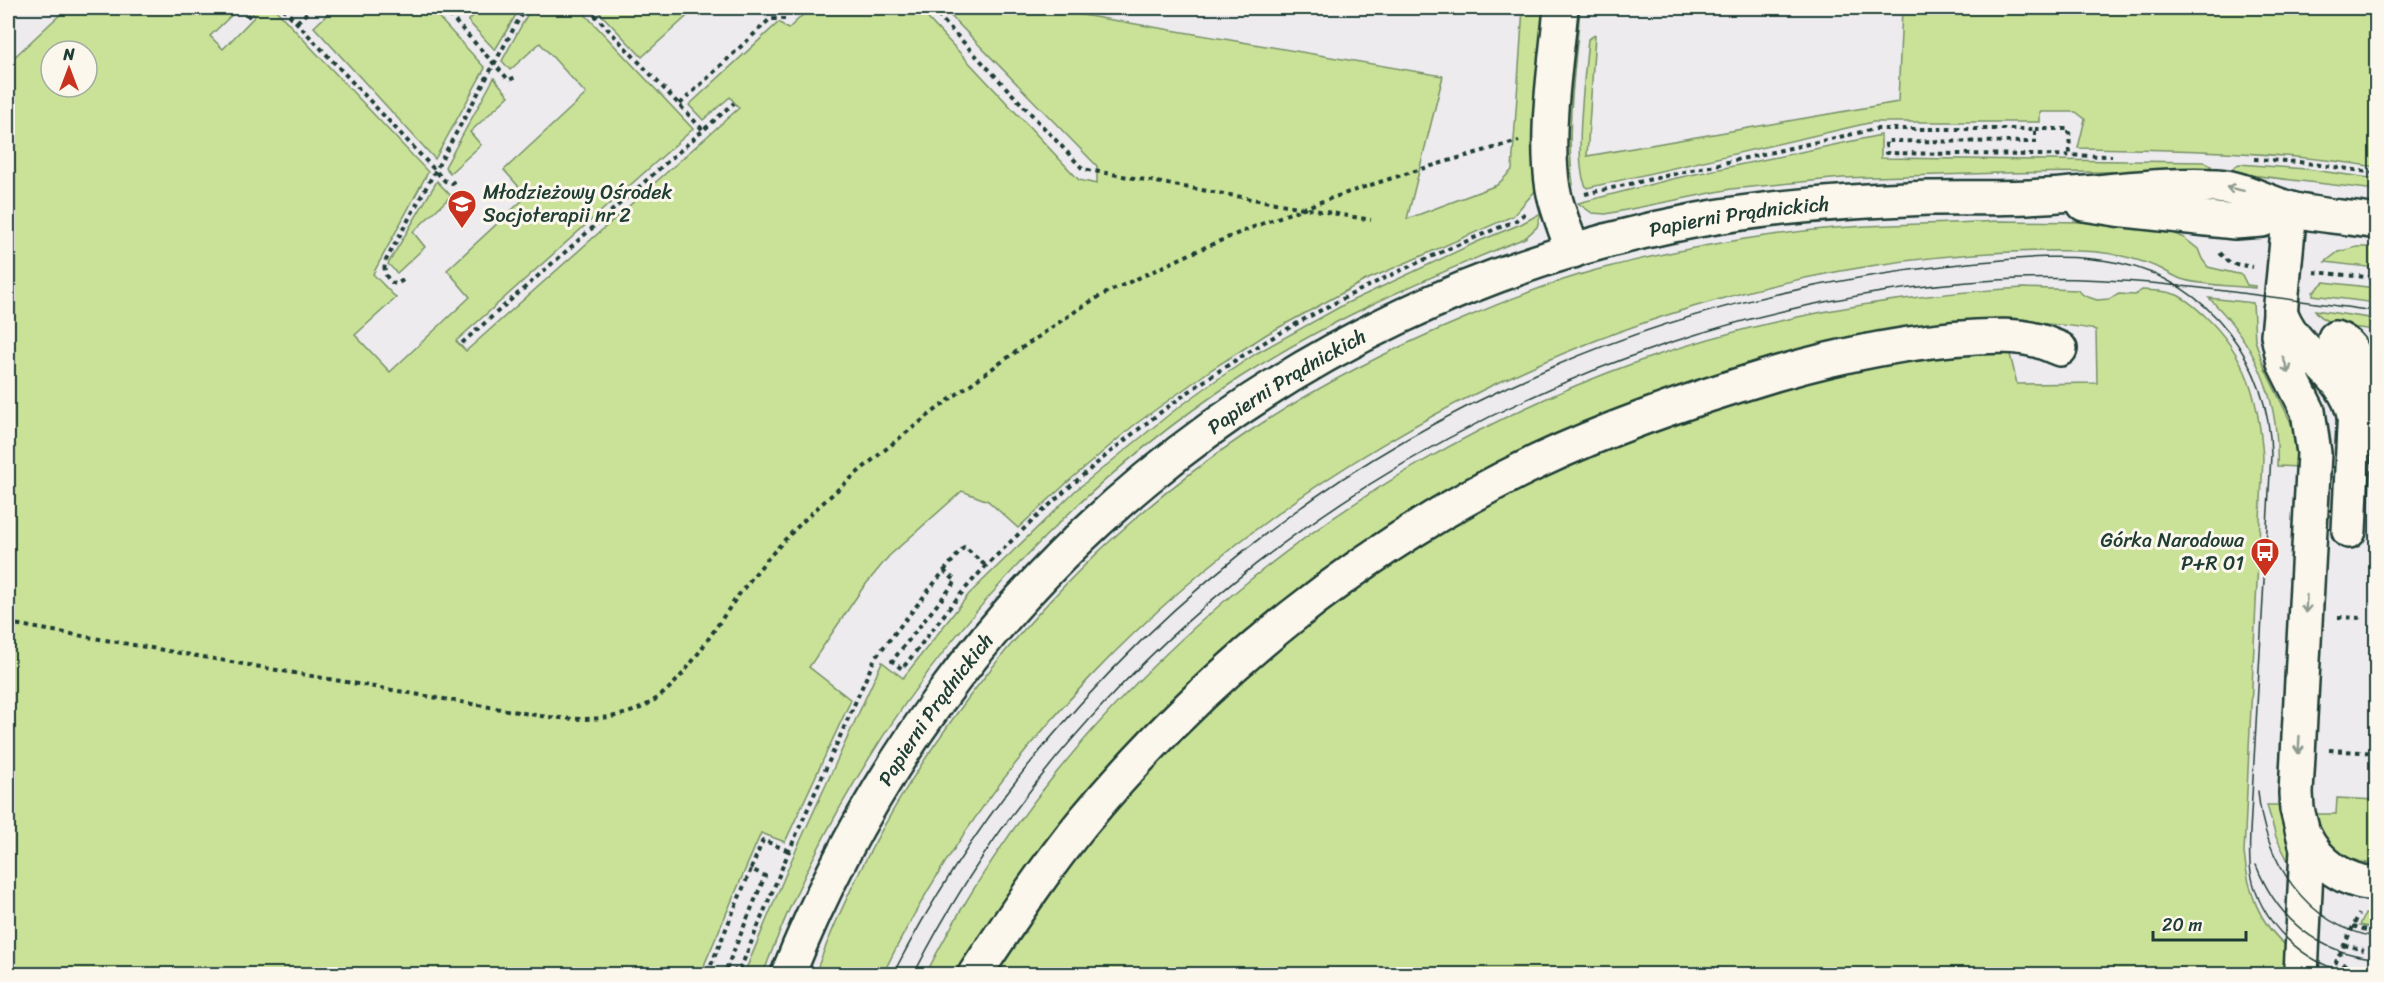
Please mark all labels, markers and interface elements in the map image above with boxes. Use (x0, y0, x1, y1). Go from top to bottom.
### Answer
north arrow (39, 39, 99, 99)
text: N (62, 40, 75, 69)
place label: Młodzieżowy Ośrodek Socjoterapii nr 2 (483, 175, 673, 233)
one-way arrow (2225, 183, 2245, 194)
street label: Papierni Prądnickich (1646, 186, 1831, 247)
school or university icon: Młodzieżowy Ośrodek Socjoterapii nr 2 (446, 188, 478, 230)
street label: Papierni Prądnickich (1200, 319, 1373, 444)
one-way arrow (2281, 355, 2292, 374)
place label: Górka Narodowa P+R 01 (2101, 523, 2245, 581)
bus stop icon: Górka Narodowa P+R 01 (2249, 536, 2281, 578)
one-way arrow (2300, 593, 2311, 613)
street label: Papierni Prądnickich (868, 625, 1002, 793)
one-way arrow (2293, 735, 2304, 755)
scale bar (2153, 904, 2246, 942)
text: 20 m (2162, 909, 2202, 941)

